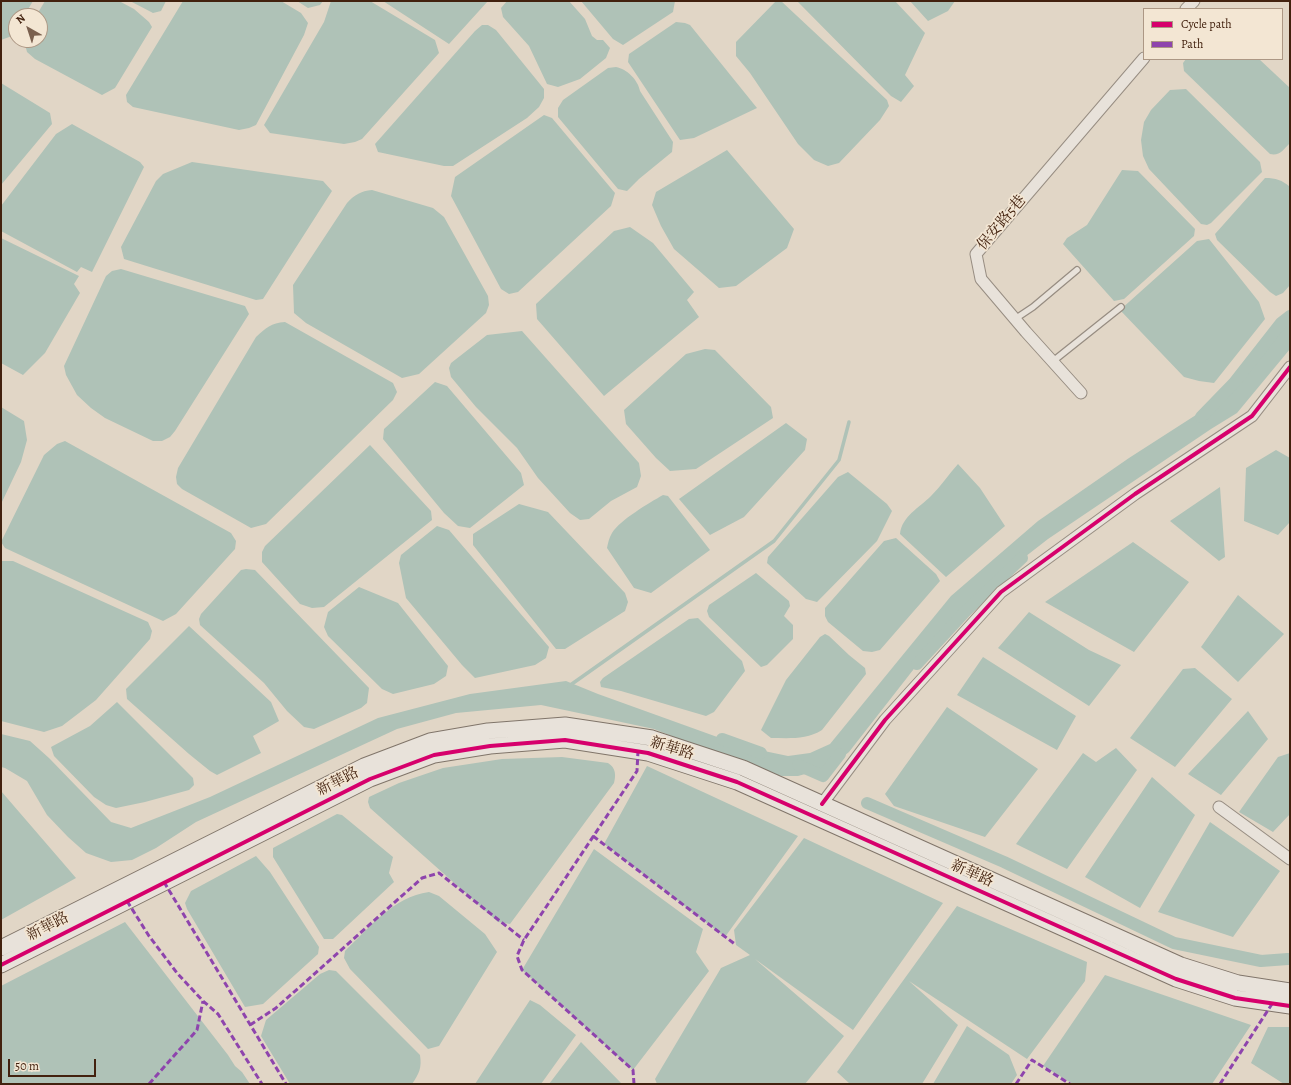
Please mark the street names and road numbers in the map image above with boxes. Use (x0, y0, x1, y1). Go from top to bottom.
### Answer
street label: 保安路5巷 (974, 192, 1030, 254)
street label: 新華路 (648, 734, 696, 764)
street label: 新華路 (314, 764, 362, 800)
street label: 新華路 (948, 857, 996, 891)
street label: 新華路 (24, 909, 72, 945)

